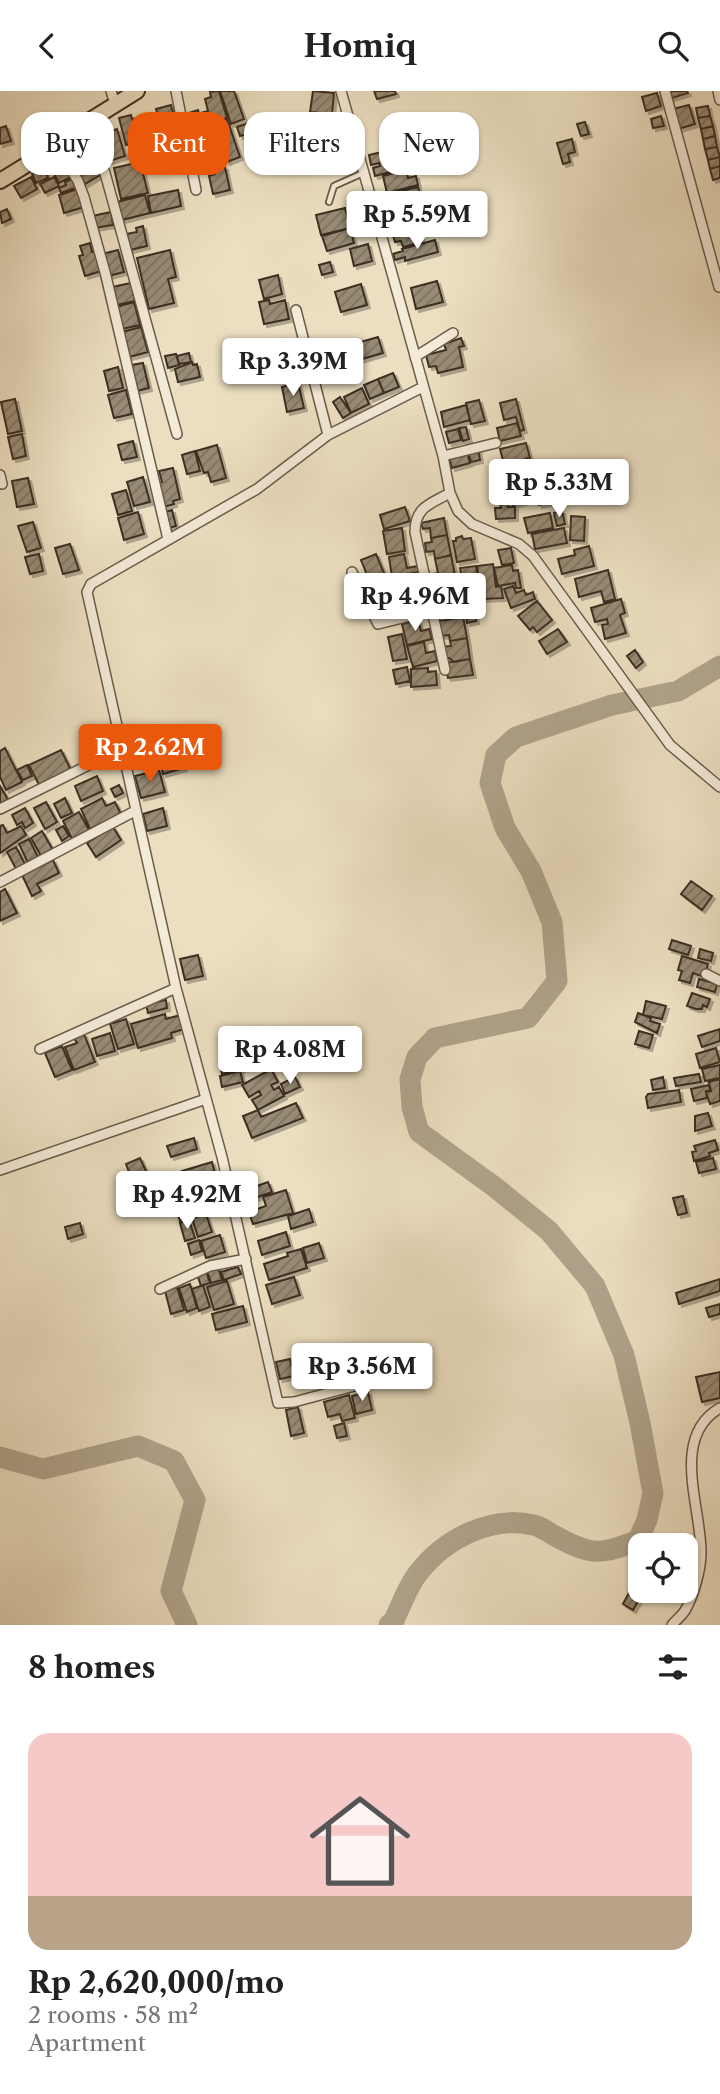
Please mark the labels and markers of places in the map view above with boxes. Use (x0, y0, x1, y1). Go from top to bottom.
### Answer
pin: Rp 5.59M (345, 191, 489, 251)
pin: Rp 3.39M (221, 338, 365, 398)
pin: Rp 5.33M (487, 459, 631, 519)
pin: Rp 4.96M (343, 573, 487, 633)
pin: Rp 2.62M (78, 725, 222, 784)
pin: Rp 4.08M (218, 1027, 362, 1086)
pin: Rp 4.92M (115, 1171, 259, 1231)
pin: Rp 3.56M (290, 1343, 434, 1403)

